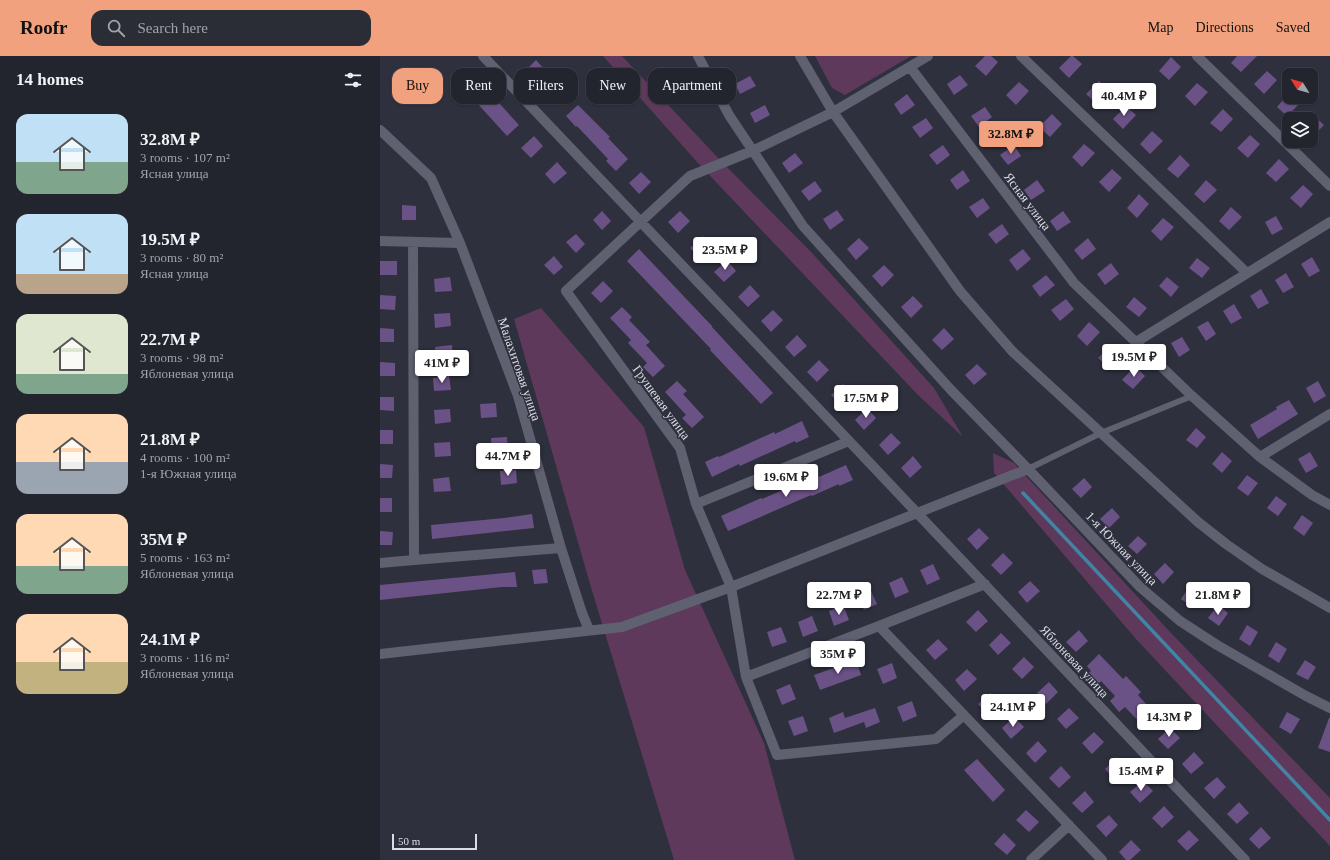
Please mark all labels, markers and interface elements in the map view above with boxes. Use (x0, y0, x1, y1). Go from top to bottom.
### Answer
search box (91, 10, 371, 46)
text: Roofr (20, 17, 67, 38)
icon: search (105, 17, 127, 39)
text: Search here (137, 20, 208, 36)
text: Map (1148, 20, 1173, 35)
text: Directions (1195, 20, 1254, 35)
text: Saved (1276, 20, 1310, 35)
chip: Buy (392, 68, 443, 104)
chip: Rent (451, 68, 506, 104)
chip: Filters (514, 68, 578, 104)
chip: New (586, 68, 640, 104)
chip: Apartment (648, 68, 736, 104)
north arrow (1282, 68, 1318, 104)
map controls (1282, 68, 1318, 148)
icon: filters (342, 69, 364, 91)
text: 14 homes (16, 70, 84, 89)
pin: 40.4M ₽ (1087, 83, 1161, 117)
text: 40.4M ₽ (1101, 88, 1147, 103)
button: layers (1282, 112, 1318, 148)
pin: 32.8M ₽ (974, 121, 1048, 155)
text: 32.8M ₽ (988, 126, 1034, 141)
icon: home (48, 130, 96, 178)
text: 32.8M ₽ (140, 130, 200, 149)
text: 3 rooms · 107 m² (140, 150, 230, 165)
text: Ясная улица (140, 166, 209, 181)
street label: Ясная улица (1001, 169, 1054, 233)
icon: home (48, 230, 96, 278)
text: 19.5M ₽ (140, 230, 200, 249)
pin: 23.5M ₽ (688, 237, 762, 271)
text: 23.5M ₽ (702, 242, 748, 257)
text: 3 rooms · 80 m² (140, 250, 223, 265)
text: Ясная улица (140, 266, 209, 281)
street label: Малахитовая улица (495, 316, 544, 423)
icon: home (48, 330, 96, 378)
text: 22.7M ₽ (140, 330, 200, 349)
pin: 19.5M ₽ (1097, 344, 1171, 378)
text: 19.5M ₽ (1111, 349, 1157, 364)
text: 3 rooms · 98 m² (140, 350, 223, 365)
pin: 41M ₽ (414, 350, 470, 384)
text: 41M ₽ (424, 355, 460, 370)
street label: Грушевая улица (630, 362, 694, 443)
text: Яблоневая улица (140, 366, 234, 381)
pin: 17.5M ₽ (829, 385, 903, 419)
text: 17.5M ₽ (843, 390, 889, 405)
icon: home (48, 430, 96, 478)
text: 21.8M ₽ (140, 430, 200, 449)
pin: 44.7M ₽ (471, 443, 545, 477)
text: 44.7M ₽ (485, 448, 531, 463)
text: 4 rooms · 100 m² (140, 450, 230, 465)
pin: 19.6M ₽ (749, 464, 823, 498)
text: 1-я Южная улица (140, 466, 237, 481)
text: 19.6M ₽ (763, 469, 809, 484)
street label: 1-я Южная улица (1083, 508, 1161, 588)
icon: home (48, 530, 96, 578)
text: 35M ₽ (140, 530, 187, 549)
text: 5 rooms · 163 m² (140, 550, 230, 565)
text: Яблоневая улица (140, 566, 234, 581)
pin: 22.7M ₽ (802, 582, 876, 616)
pin: 21.8M ₽ (1181, 582, 1255, 616)
text: 22.7M ₽ (816, 587, 862, 602)
text: 21.8M ₽ (1195, 587, 1241, 602)
street label: Яблоневая улица (1037, 622, 1112, 701)
icon: home (48, 630, 96, 678)
text: 24.1M ₽ (140, 630, 200, 649)
pin: 35M ₽ (810, 641, 866, 675)
text: 35M ₽ (820, 646, 856, 661)
text: 3 rooms · 116 m² (140, 650, 229, 665)
text: Яблоневая улица (140, 666, 234, 681)
pin: 24.1M ₽ (976, 694, 1050, 728)
text: 24.1M ₽ (990, 699, 1036, 714)
pin: 14.3M ₽ (1132, 704, 1206, 738)
text: 14.3M ₽ (1146, 709, 1192, 724)
pin: 15.4M ₽ (1104, 758, 1178, 792)
text: 15.4M ₽ (1118, 763, 1164, 778)
scale bar (392, 832, 477, 851)
text: 50 m (398, 835, 420, 847)

